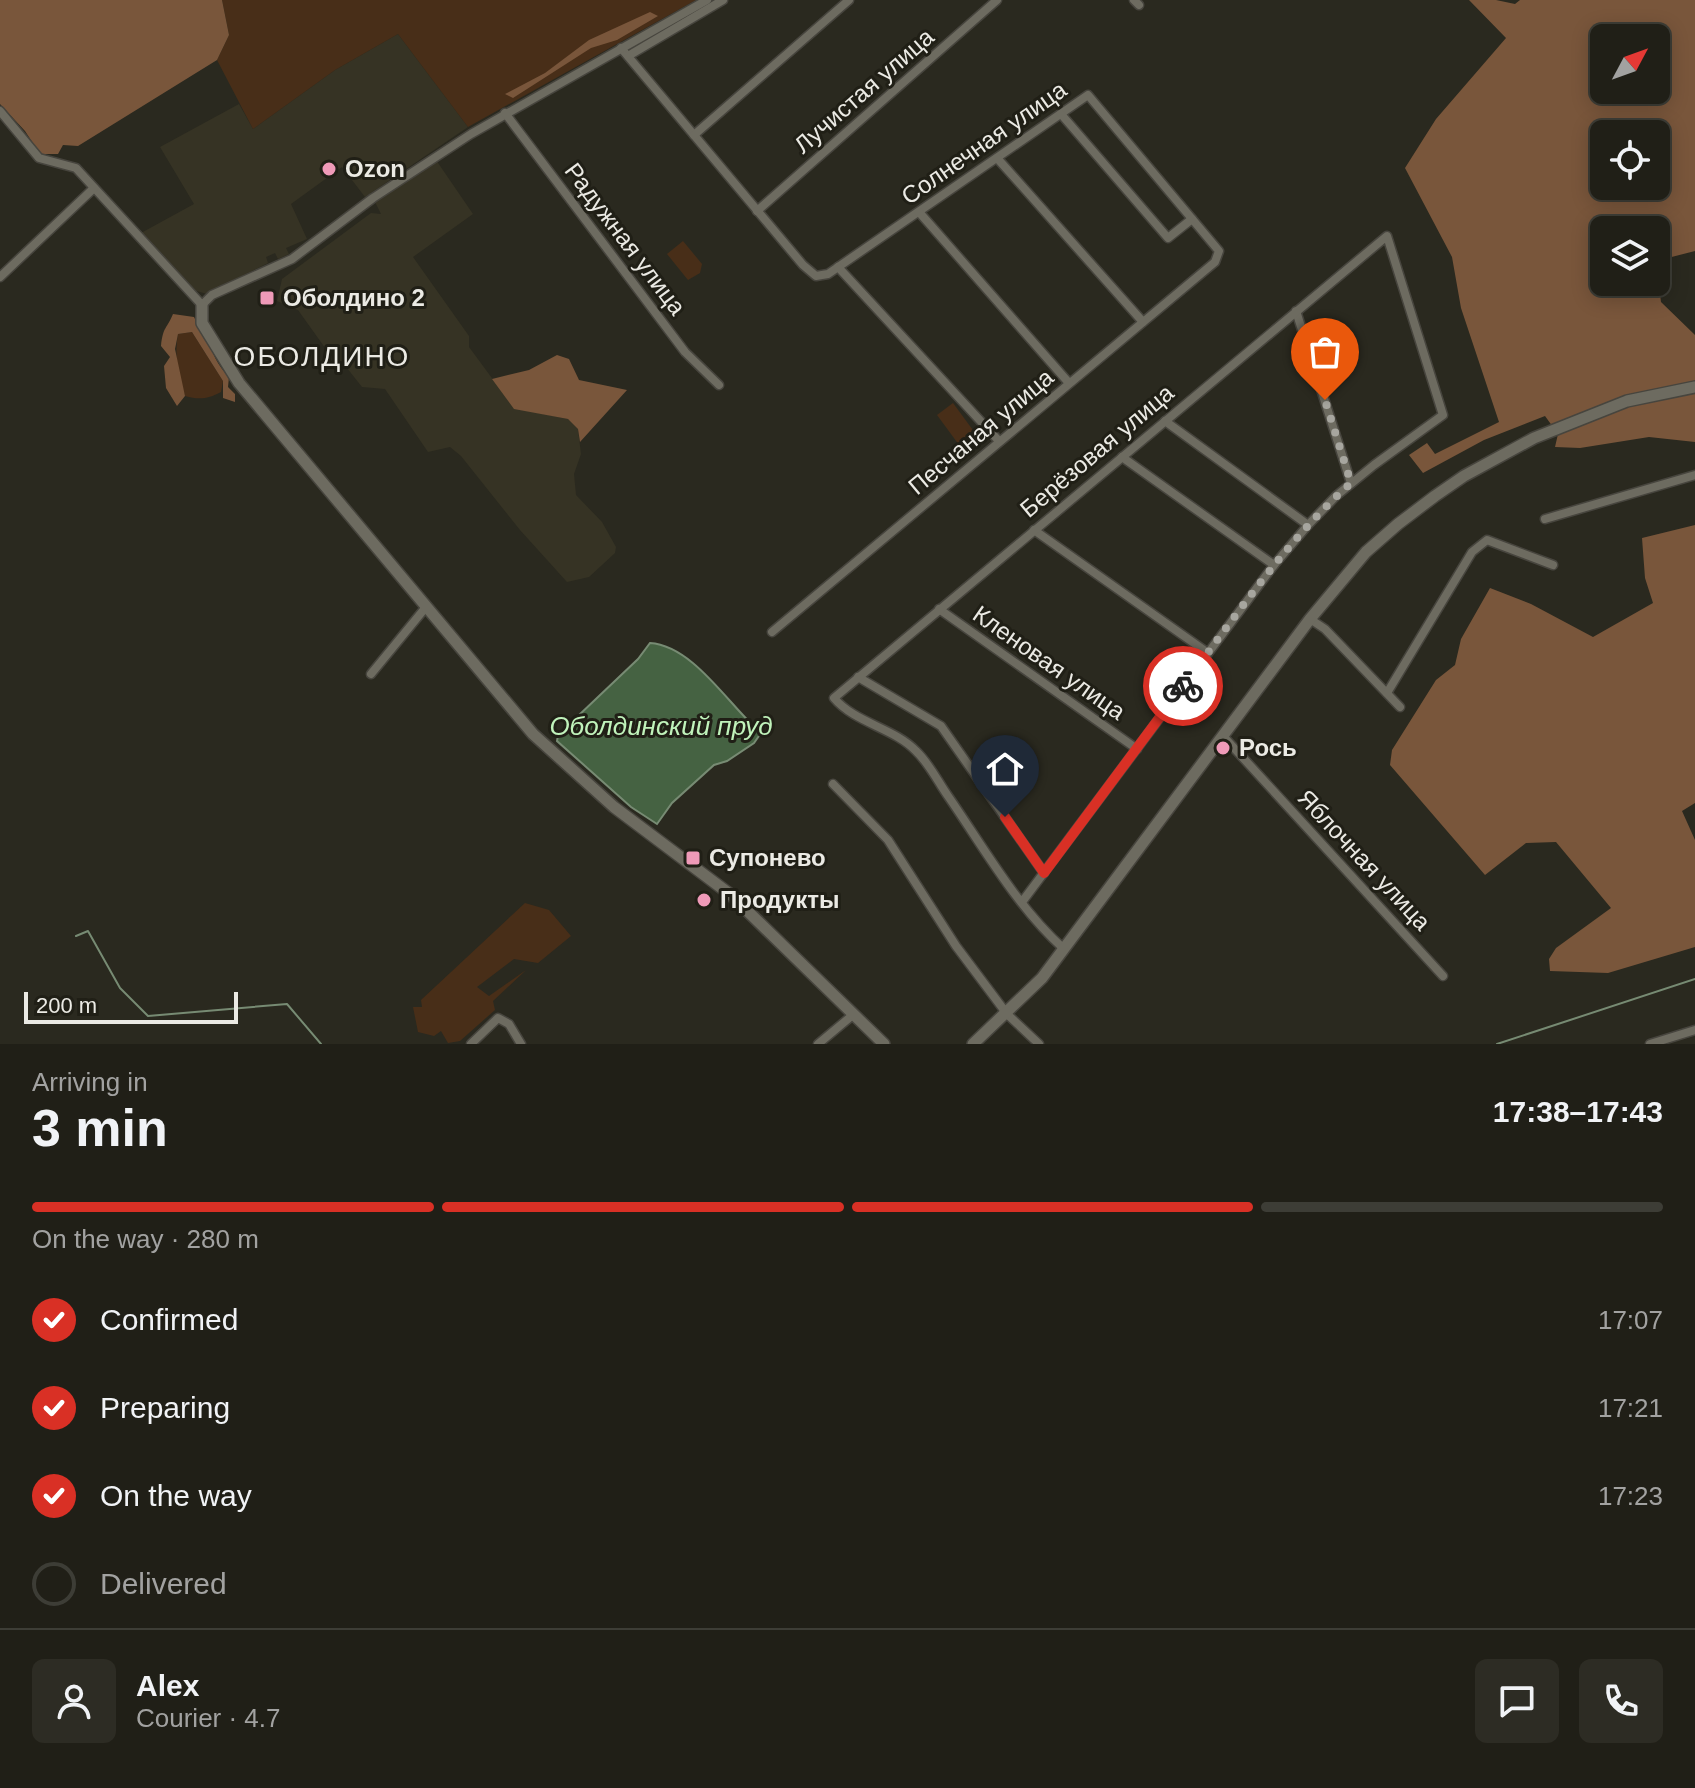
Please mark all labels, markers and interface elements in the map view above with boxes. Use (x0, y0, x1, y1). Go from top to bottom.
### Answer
street label: Лучистая улица (789, 22, 939, 158)
north arrow (1590, 24, 1670, 104)
map controls (1590, 24, 1670, 296)
street label: Солнечная улица (896, 75, 1072, 209)
button: locate (1590, 120, 1670, 200)
place label: Ozon (345, 155, 405, 182)
street label: Радужная улица (560, 157, 692, 320)
marker: Ozon (320, 160, 338, 178)
button: layers (1590, 216, 1670, 296)
place label: Оболдино 2 (283, 284, 425, 311)
marker: Оболдино 2 (258, 289, 276, 307)
pin (1291, 318, 1359, 400)
icon: bag (1303, 330, 1347, 374)
district label: ОБОЛДИНО (234, 341, 410, 372)
street label: Песчаная улица (903, 363, 1059, 500)
street label: Берёзовая улица (1015, 378, 1179, 522)
street label: Кленовая улица (968, 600, 1131, 725)
courier (1143, 646, 1223, 726)
icon: bike (1161, 664, 1205, 708)
water label: Оболдинский пруд (549, 711, 773, 741)
place label: Рось (1239, 734, 1297, 761)
pin (971, 735, 1039, 817)
marker: Рось (1214, 739, 1232, 757)
icon: home (983, 747, 1027, 791)
street label: Яблочная улица (1292, 784, 1437, 936)
place label: Супонево (709, 844, 826, 871)
marker: Супонево (684, 849, 702, 867)
place label: Продукты (720, 886, 839, 913)
marker: Продукты (695, 891, 713, 909)
scale bar (24, 988, 238, 1024)
text: 200 m (36, 993, 97, 1018)
text: Arriving in (32, 1067, 148, 1097)
text: 17:38–17:43 (1493, 1095, 1663, 1128)
text: 3 min (32, 1099, 168, 1157)
text: On the way · 280 m (32, 1224, 259, 1254)
icon: check (32, 1298, 76, 1342)
text: Confirmed (100, 1303, 238, 1336)
text: 17:07 (1598, 1305, 1663, 1335)
icon: check (32, 1386, 76, 1430)
text: Preparing (100, 1391, 230, 1424)
text: 17:21 (1598, 1393, 1663, 1423)
icon: check (32, 1474, 76, 1518)
text: On the way (100, 1479, 252, 1512)
text: 17:23 (1598, 1481, 1663, 1511)
text: Delivered (100, 1567, 227, 1600)
button: person (32, 1659, 116, 1743)
button: chat (1475, 1659, 1559, 1743)
button: phone (1579, 1659, 1663, 1743)
text: Alex (136, 1669, 199, 1702)
text: Courier · 4.7 (136, 1703, 281, 1733)

